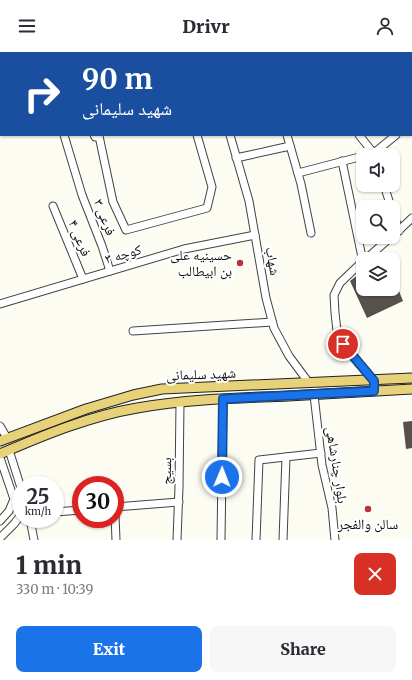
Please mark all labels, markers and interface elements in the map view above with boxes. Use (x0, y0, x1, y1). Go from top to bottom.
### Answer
icon: menu (16, 15, 38, 37)
text: Drivr (182, 15, 230, 38)
icon: person (374, 15, 396, 37)
text: 90 m (82, 61, 153, 97)
icon: right (16, 68, 68, 120)
text: شهید سلیمانی (82, 97, 172, 120)
map controls (356, 148, 400, 296)
button: sound (356, 148, 400, 192)
street label: فرعی ۳ (90, 196, 120, 238)
button: search (356, 200, 400, 244)
street label: فرعی ۴ (65, 217, 95, 259)
street label: کوچه ۳ (103, 240, 144, 268)
street label: شهاب (262, 245, 284, 277)
place label: حسینیه علی بن ابیطالب (170, 246, 232, 280)
button: layers (356, 252, 400, 296)
marker: حسینیه علی بن ابیطالب (235, 258, 245, 268)
pin (326, 327, 360, 361)
icon: arrive (332, 333, 354, 355)
street label: شهید سلیمانی (166, 364, 236, 384)
street label: بلوار چنارشاهی (322, 425, 352, 505)
position arrow (201, 456, 243, 498)
street label: بسیج (157, 457, 176, 485)
speed limit sign: 30 (72, 476, 124, 528)
text: 25 (27, 484, 49, 509)
marker: سالن والفجر (363, 504, 373, 514)
text: km/h (25, 505, 51, 518)
place label: سالن والفجر (337, 515, 398, 533)
text: 1 min (16, 550, 82, 581)
button: close (354, 553, 396, 595)
text: 330 m · 10:39 (16, 581, 93, 598)
button: Exit (16, 626, 202, 672)
button: Share (210, 626, 396, 672)

